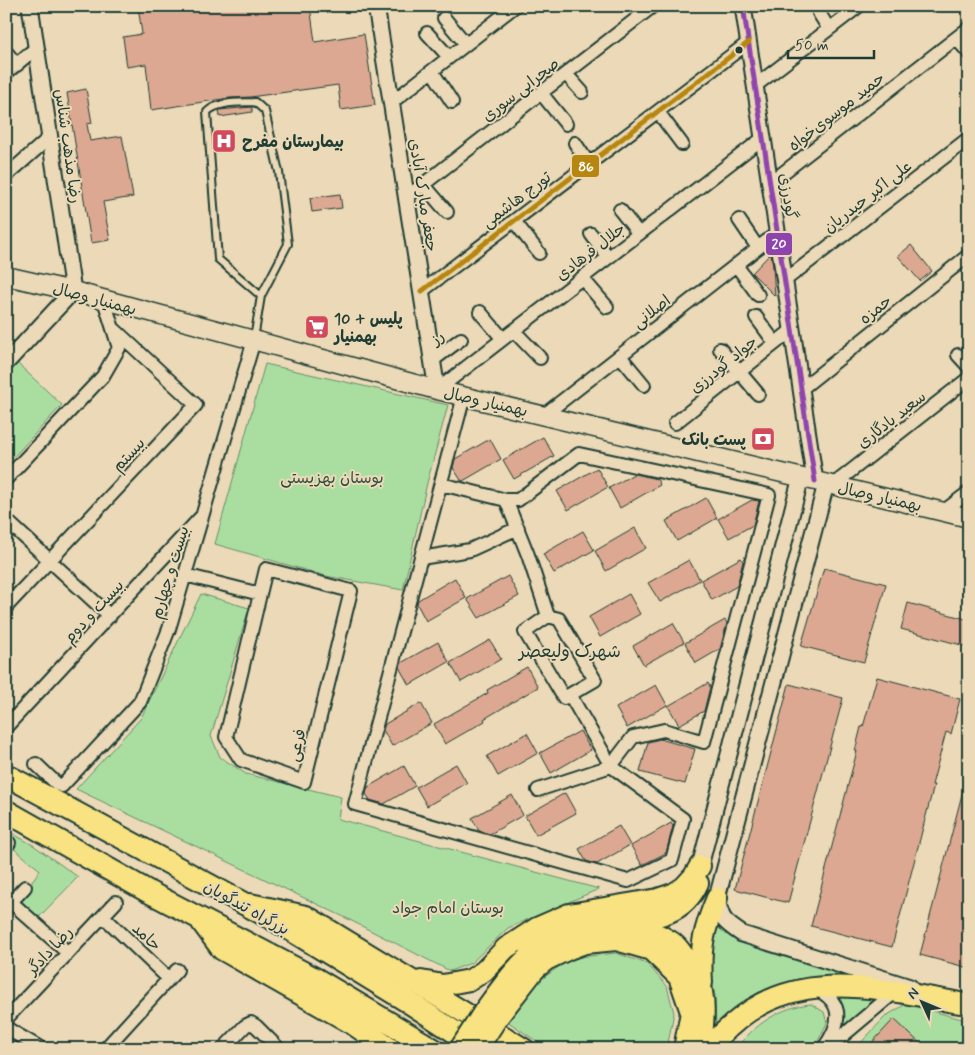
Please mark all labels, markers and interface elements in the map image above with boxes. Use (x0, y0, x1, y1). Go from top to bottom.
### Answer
scale bar (788, 28, 874, 60)
text: 50 m (795, 36, 829, 56)
unlabelled marker (734, 45, 744, 55)
street label: صحرایی سوری (478, 53, 564, 127)
street label: حمید موسوی‌خواه (784, 68, 890, 157)
street label: رضا مذهب شناس (49, 88, 86, 205)
hospital icon: بیمارستان مفرح (211, 128, 237, 154)
place label: بیمارستان مفرح (242, 132, 344, 153)
street label: جعفر مبارک آبادی (403, 137, 442, 253)
line badge: 86 (571, 154, 600, 178)
street label: علی اکبر حیدریان (819, 156, 916, 238)
text: 86 (578, 158, 594, 176)
street label: تورج هاشمی (478, 167, 556, 233)
street label: گودرزی (774, 172, 802, 221)
street label: جلال فرهادی (552, 218, 630, 286)
line badge: 20 (765, 232, 793, 256)
text: 20 (772, 235, 786, 253)
street label: بهمنیار وصال (51, 278, 139, 321)
street label: اصلانی (628, 291, 675, 334)
street label: حمزه (855, 291, 896, 330)
place label: پلیس + 10 بهمنیار (333, 309, 403, 348)
supermarket icon: پلیس + 10 بهمنیار (304, 314, 330, 340)
street label: رز (425, 326, 449, 351)
street label: جواد گودرزی (686, 332, 762, 399)
street label: بهمنیار وصال (442, 383, 530, 422)
street label: سعید یادگاری (853, 387, 931, 454)
bank icon: پست بانک (750, 426, 776, 452)
place label: پست بانک (682, 430, 746, 451)
street label: بیستم (108, 433, 151, 477)
park label: بوستان بهزیستی (280, 468, 384, 489)
street label: بهمنیار وصال (836, 478, 924, 517)
street label: بیست و چهارم (146, 523, 195, 622)
street label: بیست و دوم (59, 576, 130, 649)
district label: شهرک ولیعصر (517, 640, 621, 664)
street label: فرعی (283, 727, 312, 764)
street label: بزرگراه تندگویان (200, 876, 293, 941)
park label: بوستان امام جواد (392, 898, 504, 920)
street label: حامد (127, 918, 165, 956)
street label: رضا دادگر (21, 922, 78, 981)
north arrow (898, 978, 948, 1028)
text: N (904, 984, 923, 1003)

